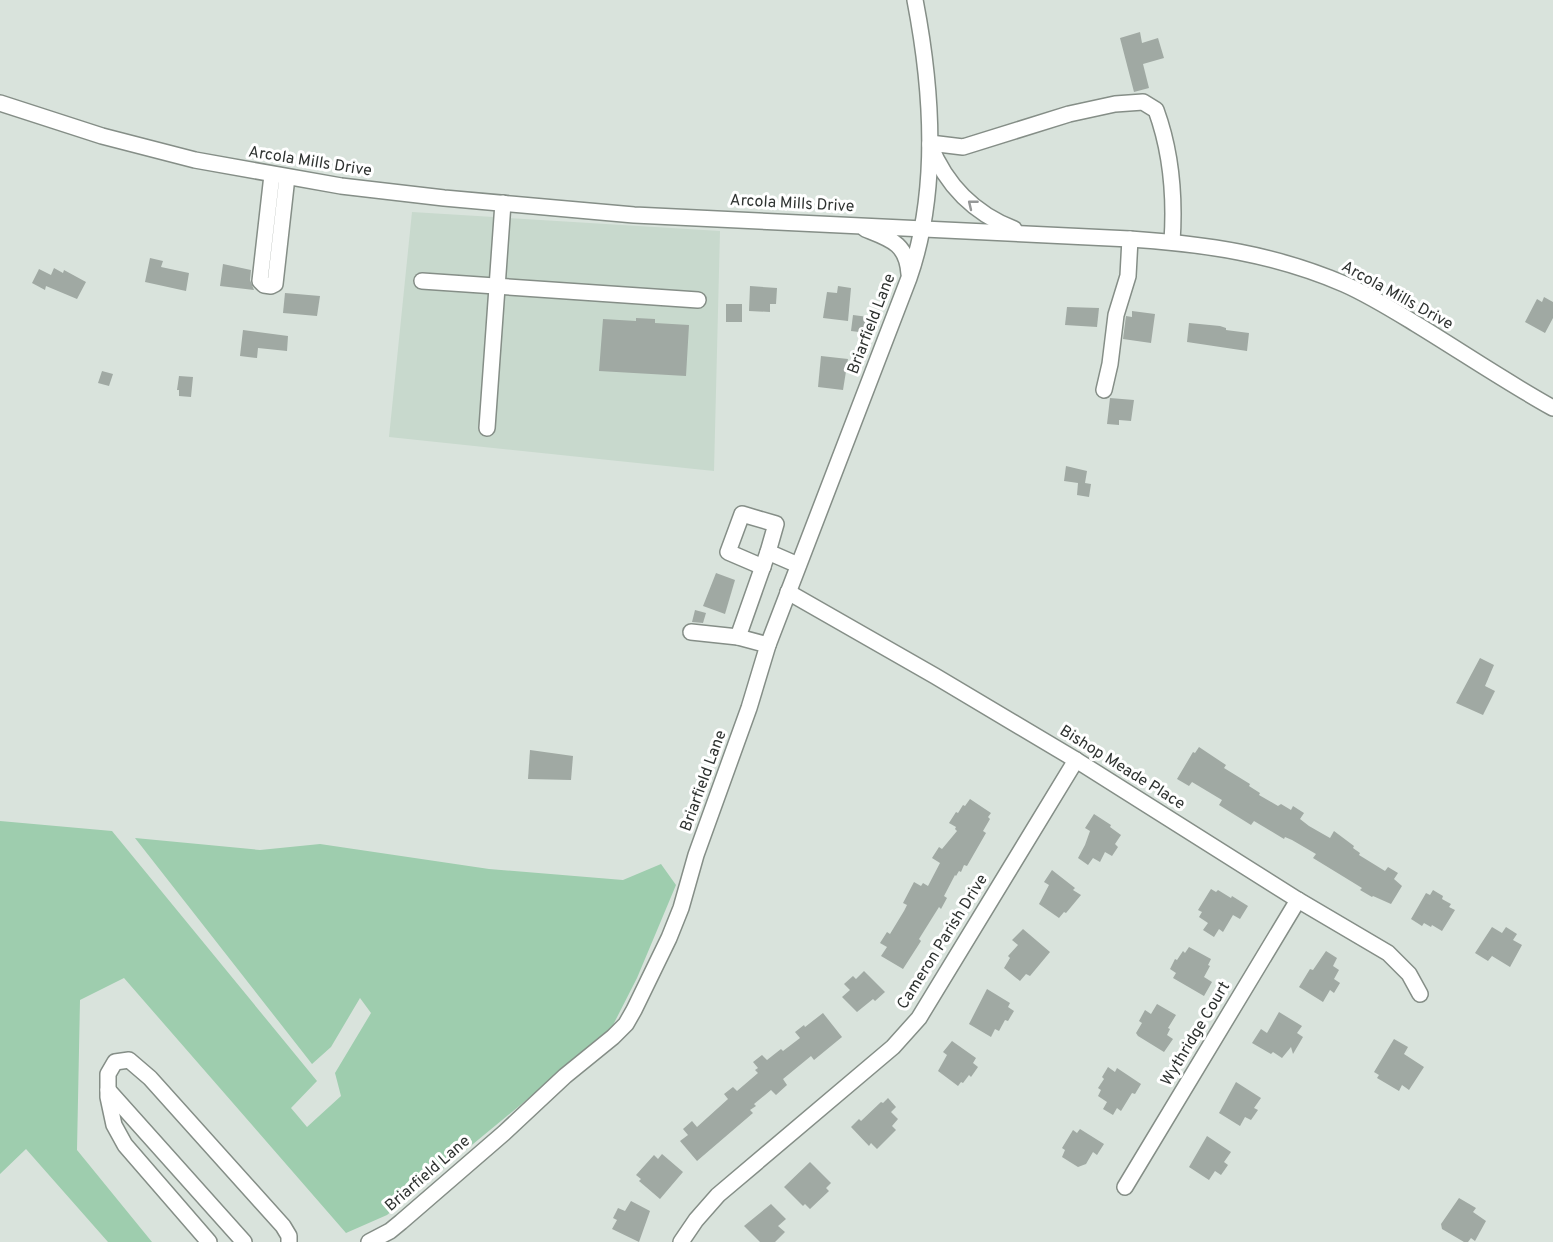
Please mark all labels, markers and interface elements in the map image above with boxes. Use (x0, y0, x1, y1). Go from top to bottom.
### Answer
street label: Arcola Mills Drive (247, 142, 373, 182)
street label: Arcola Mills Drive (729, 191, 855, 217)
one-way arrow (968, 201, 979, 212)
street label: Arcola Mills Drive (1338, 257, 1456, 335)
street label: Briarfield Lane (844, 271, 900, 377)
street label: Bishop Meade Place (1056, 721, 1188, 815)
street label: Briarfield Lane (676, 728, 732, 834)
street label: Cameron Parish Drive (893, 871, 993, 1013)
street label: Wythridge Court (1157, 978, 1235, 1090)
street label: Briarfield Lane (381, 1132, 475, 1216)

